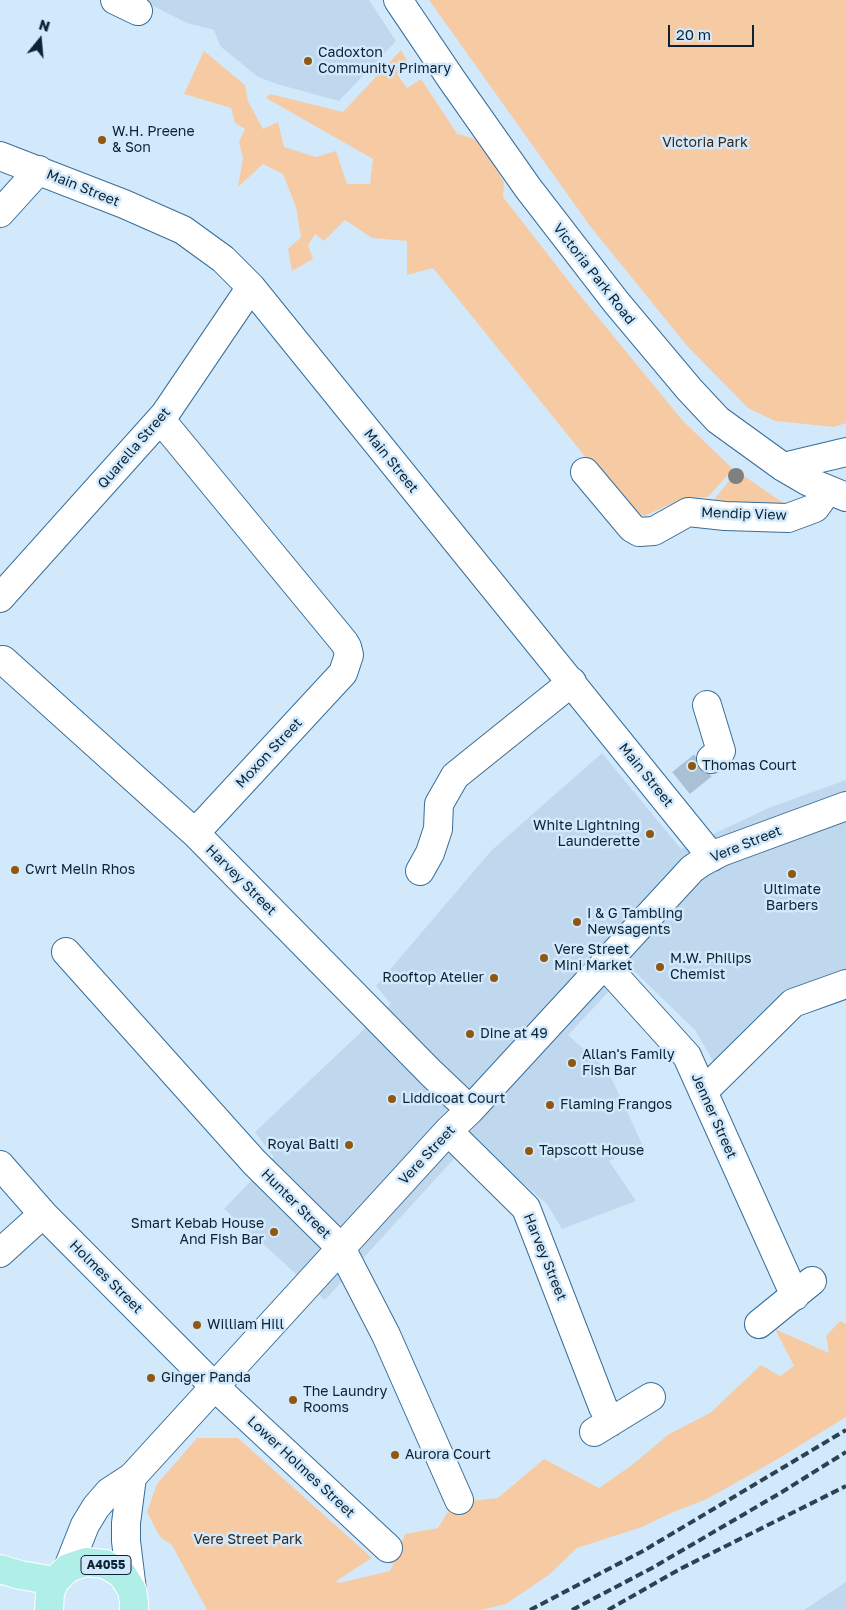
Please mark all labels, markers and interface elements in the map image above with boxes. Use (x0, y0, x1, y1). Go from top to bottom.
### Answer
north arrow (15, 15, 65, 65)
text: N (37, 15, 52, 35)
scale bar (671, 15, 757, 47)
text: 20 m (676, 25, 711, 43)
place label: Cadoxton Community Primary (318, 45, 451, 78)
marker: Cadoxton Community Primary (302, 55, 314, 67)
place label: W.H. Preene & Son (112, 124, 195, 156)
marker: W.H. Preene & Son (96, 134, 108, 146)
park label: Victoria Park (662, 135, 748, 151)
street label: Main Street (44, 166, 122, 210)
street label: Victoria Park Road (549, 220, 639, 328)
street label: Quarella Street (94, 404, 174, 492)
street label: Main Street (360, 426, 422, 496)
street label: Mendip View (701, 504, 787, 524)
street label: Moxon Street (232, 715, 306, 791)
street label: Main Street (615, 740, 677, 810)
place label: Thomas Court (702, 758, 797, 774)
marker: Thomas Court (686, 760, 698, 772)
place label: White Lightning Launderette (533, 818, 640, 850)
street label: Vere Street (708, 822, 784, 866)
marker: White Lightning Launderette (644, 828, 656, 840)
street label: Harvey Street (202, 841, 280, 919)
place label: Cwrt Melin Rhos (25, 862, 135, 878)
marker: Cwrt Melin Rhos (9, 864, 21, 876)
marker: Ultimate Barbers (786, 868, 798, 880)
place label: Ultimate Barbers (763, 882, 821, 914)
place label: I & G Tambling Newsagents (587, 906, 683, 939)
marker: I & G Tambling Newsagents (571, 916, 583, 928)
place label: Vere Street Mini Market (554, 942, 632, 974)
place label: M.W. Philips Chemist (670, 951, 751, 984)
marker: Vere Street Mini Market (538, 952, 550, 964)
marker: M.W. Philips Chemist (654, 961, 666, 973)
place label: Rooftop Atelier (382, 970, 484, 986)
marker: Rooftop Atelier (488, 972, 500, 984)
place label: Dine at 49 (480, 1026, 548, 1042)
marker: Dine at 49 (464, 1028, 476, 1040)
place label: Allan's Family Fish Bar (582, 1047, 675, 1080)
marker: Allan's Family Fish Bar (566, 1057, 578, 1069)
street label: Jenner Street (688, 1071, 740, 1161)
place label: Liddicoat Court (402, 1091, 505, 1107)
marker: Liddicoat Court (386, 1093, 398, 1105)
place label: Flaming Frangos (560, 1097, 672, 1113)
marker: Flaming Frangos (544, 1099, 556, 1111)
street label: Vere Street (395, 1122, 459, 1188)
place label: Royal Balti (267, 1137, 339, 1153)
marker: Royal Balti (343, 1139, 355, 1151)
place label: Tapscott House (539, 1143, 644, 1159)
marker: Tapscott House (523, 1145, 535, 1157)
street label: Hunter Street (258, 1166, 334, 1242)
street label: Harvey Street (520, 1211, 570, 1303)
place label: Smart Kebab House And Fish Bar (131, 1216, 264, 1248)
marker: Smart Kebab House And Fish Bar (268, 1226, 280, 1238)
street label: Holmes Street (66, 1237, 146, 1317)
place label: William Hill (207, 1317, 284, 1333)
marker: William Hill (191, 1319, 203, 1331)
place label: Ginger Panda (161, 1370, 251, 1386)
marker: Ginger Panda (145, 1372, 157, 1384)
place label: The Laundry Rooms (303, 1384, 387, 1416)
marker: The Laundry Rooms (287, 1394, 299, 1406)
street label: Lower Holmes Street (244, 1413, 358, 1521)
place label: Aurora Court (405, 1447, 491, 1463)
marker: Aurora Court (389, 1449, 401, 1461)
park label: Vere Street Park (194, 1532, 302, 1548)
road number: A4055 (81, 1556, 131, 1574)

